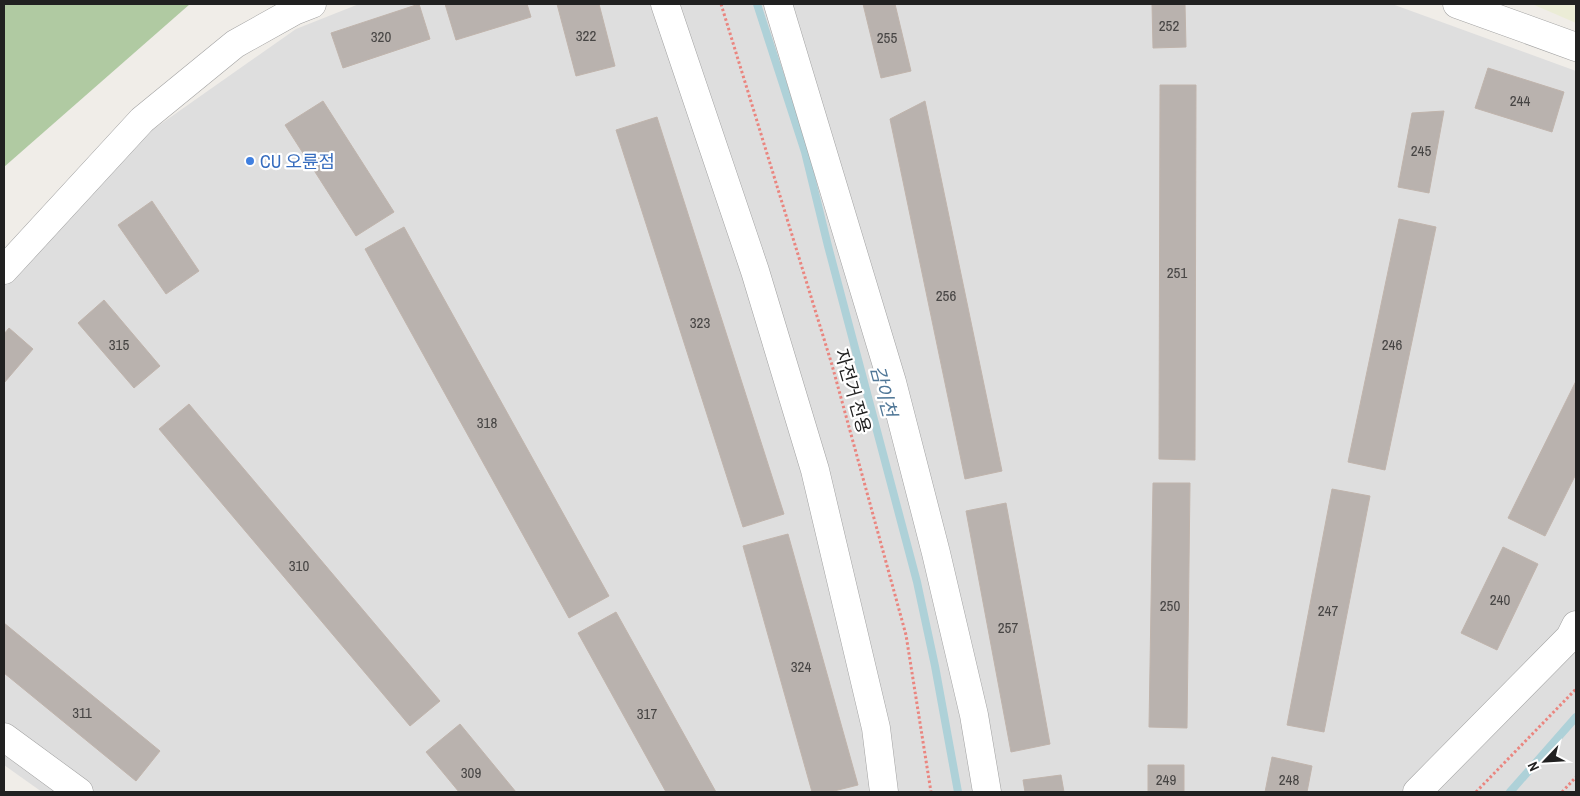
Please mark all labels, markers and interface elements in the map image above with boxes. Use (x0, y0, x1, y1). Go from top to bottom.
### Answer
house number: 252 (1159, 15, 1179, 36)
house number: 322 (576, 25, 596, 46)
house number: 320 (371, 26, 391, 47)
house number: 255 (877, 27, 897, 48)
house number: 244 (1510, 90, 1530, 111)
house number: 245 (1411, 140, 1431, 161)
place label: CU 오륜점 (260, 149, 335, 174)
marker: CU 오륜점 (244, 155, 256, 167)
house number: 251 (1167, 262, 1187, 283)
house number: 256 (936, 285, 956, 306)
house number: 323 (690, 312, 710, 333)
house number: 315 (109, 334, 129, 355)
house number: 246 (1382, 334, 1402, 355)
street label: 자전거 전용 (829, 346, 877, 436)
water label: 감이천 (865, 362, 904, 421)
house number: 318 (477, 412, 497, 433)
house number: 310 (289, 555, 309, 576)
house number: 240 (1490, 589, 1510, 610)
house number: 250 (1160, 595, 1180, 616)
house number: 247 (1318, 600, 1338, 621)
house number: 257 (998, 617, 1018, 638)
house number: 324 (791, 656, 811, 677)
house number: 311 (72, 702, 92, 723)
house number: 317 (637, 703, 657, 724)
north arrow (1520, 736, 1570, 786)
text: N (1523, 759, 1543, 774)
house number: 309 (461, 762, 481, 783)
house number: 249 (1156, 769, 1176, 790)
house number: 248 (1279, 769, 1299, 790)

